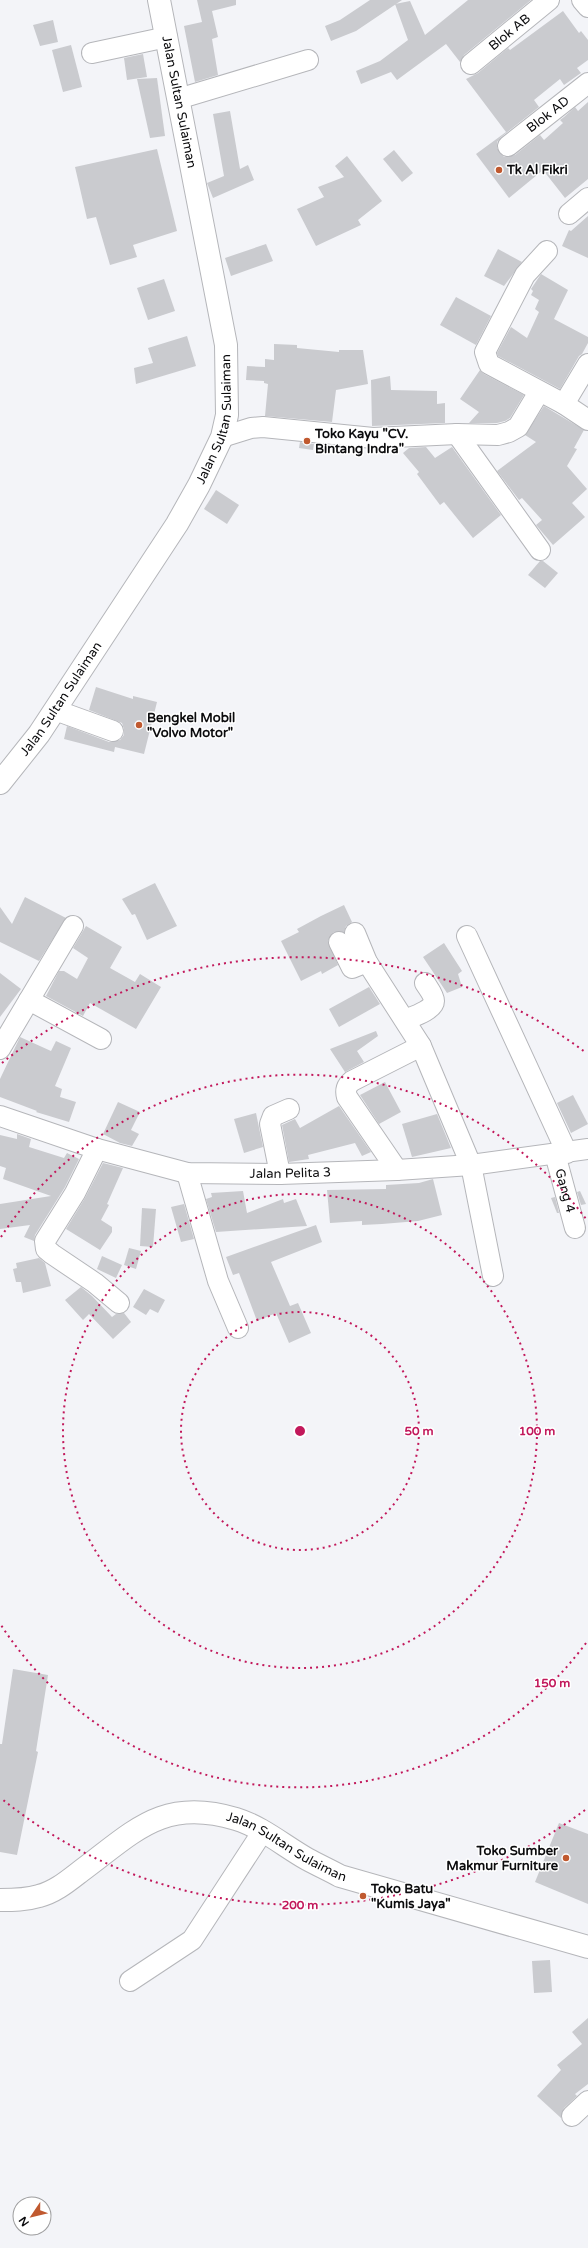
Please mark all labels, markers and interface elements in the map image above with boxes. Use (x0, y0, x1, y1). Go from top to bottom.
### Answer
street label: Blok AB (486, 10, 534, 54)
street label: Jalan Sultan Sulaiman (158, 34, 200, 170)
street label: Blok AD (523, 93, 573, 136)
place label: Tk Al Fikri (506, 162, 568, 178)
marker: Tk Al Fikri (494, 165, 504, 175)
street label: Jalan Sultan Sulaiman (193, 354, 235, 487)
place label: Toko Kayu "CV. Bintang Indra" (314, 426, 408, 457)
marker: Toko Kayu "CV. Bintang Indra" (302, 436, 312, 446)
street label: Jalan Sultan Sulaiman (17, 639, 105, 759)
place label: Bengkel Mobil "Volvo Motor" (147, 710, 235, 741)
marker: Bengkel Mobil "Volvo Motor" (134, 720, 144, 730)
street label: Jalan Pelita 3 (250, 1164, 331, 1182)
street label: Gang 4 (551, 1167, 578, 1214)
centre of rings (293, 1424, 307, 1438)
text: 50 m (404, 1424, 434, 1438)
text: 100 m (519, 1424, 555, 1438)
text: 150 m (534, 1676, 570, 1690)
street label: Jalan Sultan Sulaiman (224, 1809, 348, 1885)
place label: Toko Sumber Makmur Furniture (446, 1843, 559, 1874)
marker: Toko Sumber Makmur Furniture (561, 1853, 571, 1863)
place label: Toko Batu "Kumis Jaya" (370, 1881, 451, 1912)
marker: Toko Batu "Kumis Jaya" (358, 1891, 368, 1901)
text: 200 m (282, 1898, 318, 1912)
north arrow (12, 2196, 52, 2236)
text: N (16, 2214, 32, 2229)

